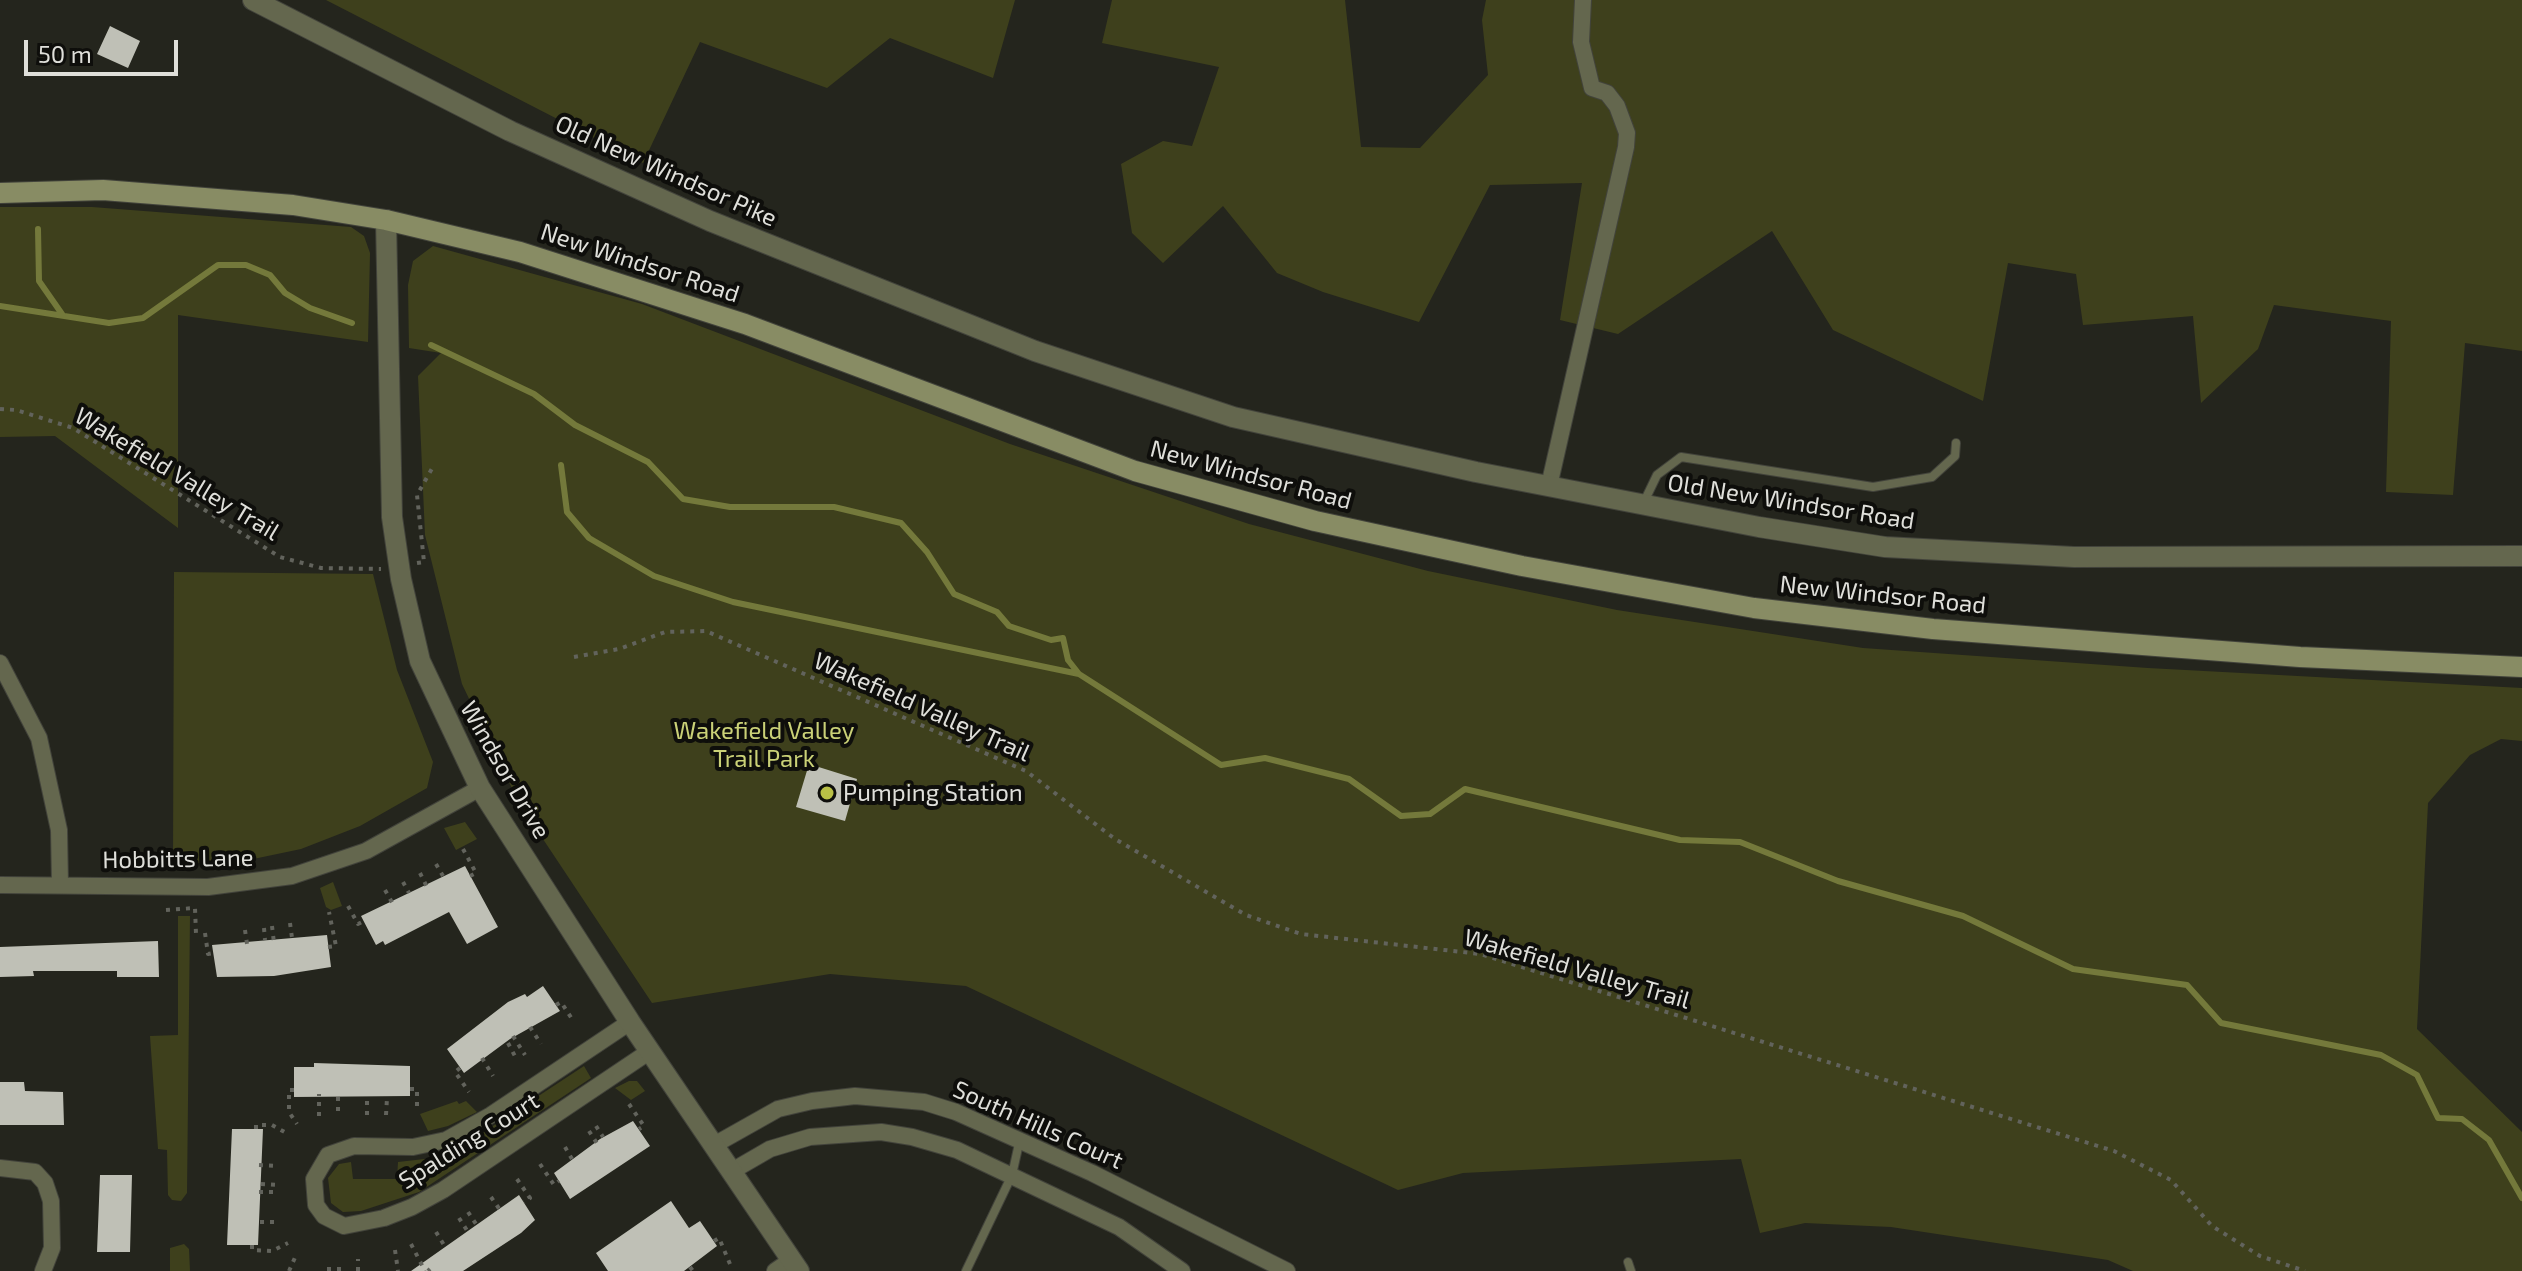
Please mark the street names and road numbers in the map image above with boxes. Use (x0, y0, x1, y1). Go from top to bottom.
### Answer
street label: Old New Windsor Pike (551, 109, 781, 233)
street label: New Windsor Road (537, 217, 743, 309)
street label: Wakefield Valley Trail (69, 401, 285, 547)
street label: New Windsor Road (1147, 434, 1355, 516)
street label: Old New Windsor Road (1665, 468, 1917, 536)
street label: New Windsor Road (1778, 570, 1988, 620)
street label: Wakefield Valley Trail (809, 646, 1035, 768)
street label: Windsor Drive (454, 696, 556, 844)
street label: Hobbitts Lane (102, 843, 254, 875)
street label: Wakefield Valley Trail (1461, 923, 1693, 1015)
street label: South Hills Court (949, 1075, 1127, 1175)
street label: Spalding Court (394, 1086, 544, 1196)

